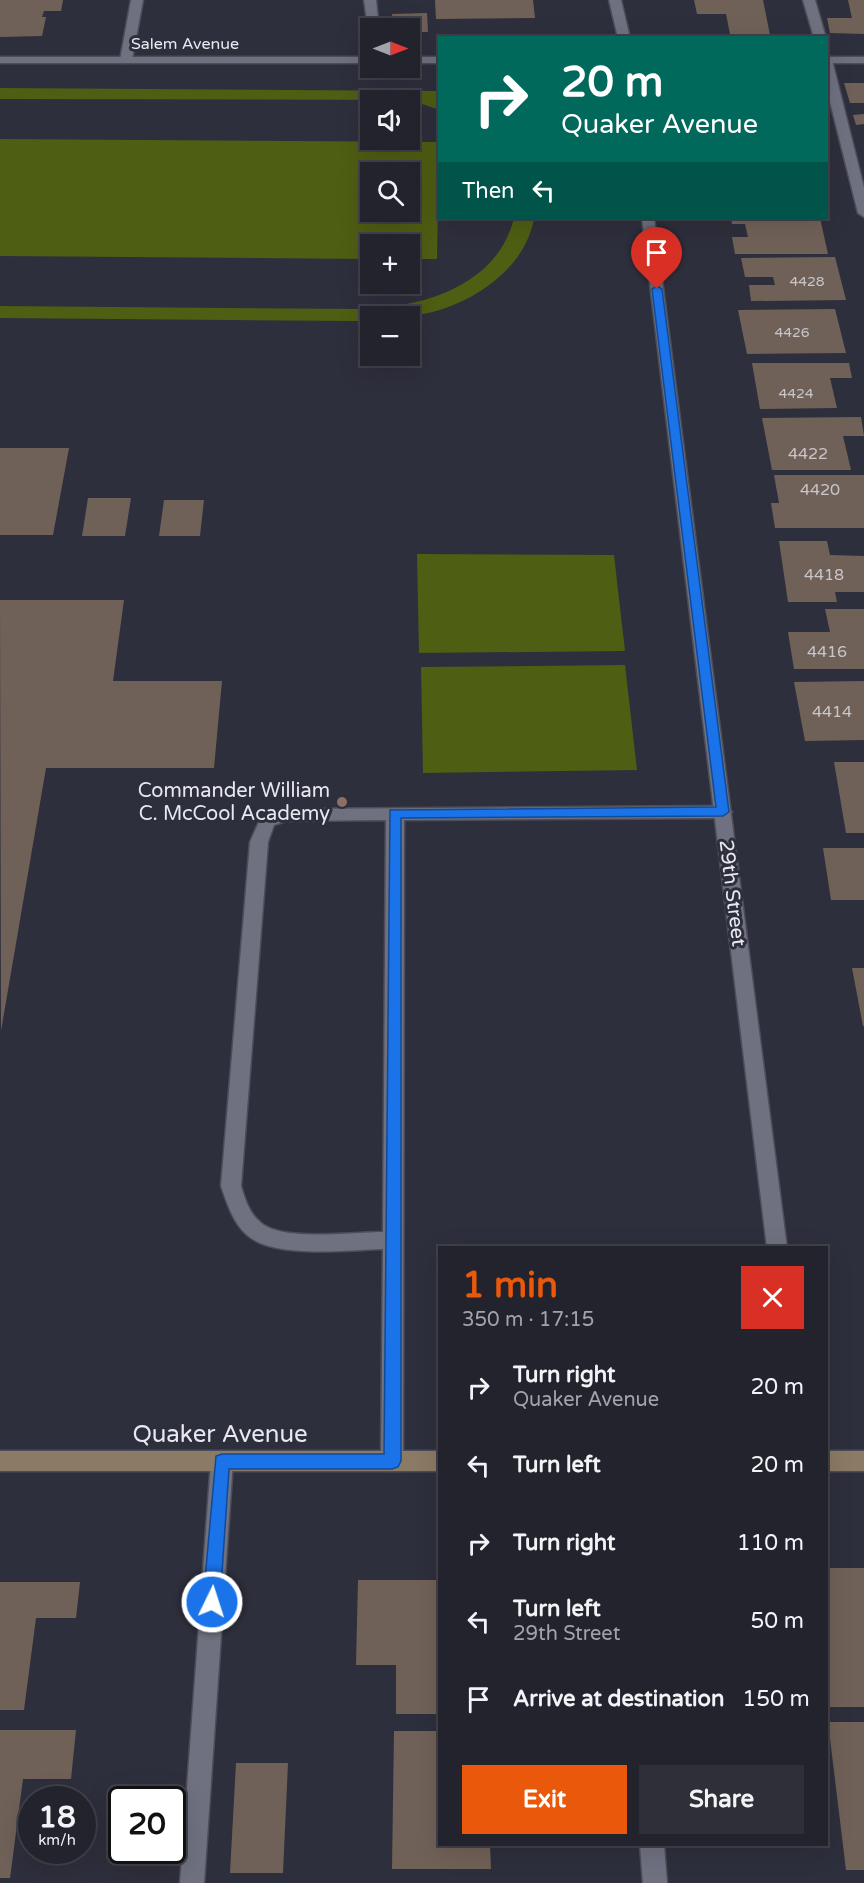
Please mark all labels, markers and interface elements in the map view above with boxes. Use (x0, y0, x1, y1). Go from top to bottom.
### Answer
north arrow (360, 18, 420, 78)
map controls (360, 18, 420, 366)
street label: Salem Avenue (131, 34, 239, 54)
text: 20 m (561, 57, 663, 108)
icon: right (462, 60, 540, 138)
button: sound (360, 90, 420, 150)
text: Quaker Avenue (561, 108, 758, 141)
button: search (360, 162, 420, 222)
icon: left (527, 174, 560, 207)
text: Then (462, 178, 515, 204)
pin (631, 227, 682, 289)
button: + (360, 234, 420, 294)
icon: arrive (640, 236, 673, 269)
house number: 4428 (789, 273, 825, 290)
button: − (360, 306, 420, 366)
house number: 4426 (774, 324, 810, 341)
house number: 4424 (778, 385, 814, 402)
house number: 4422 (788, 444, 828, 464)
house number: 4420 (800, 480, 840, 500)
house number: 4418 (804, 565, 844, 585)
house number: 4416 (807, 642, 847, 662)
house number: 4414 (812, 702, 852, 722)
place label: Commander William C. McCool Academy (138, 779, 330, 826)
marker: Commander William C. McCool Academy (335, 795, 349, 809)
street label: 29th Street (714, 838, 750, 948)
text: 1 min (462, 1264, 558, 1307)
button: close (741, 1266, 804, 1329)
text: 350 m · 17:15 (462, 1308, 594, 1332)
text: Turn right (513, 1362, 615, 1388)
icon: right (462, 1371, 495, 1404)
text: 20 m (750, 1374, 804, 1400)
text: Quaker Avenue (513, 1388, 659, 1412)
street label: Quaker Avenue (132, 1420, 308, 1449)
icon: left (462, 1449, 495, 1482)
text: Turn left (513, 1452, 601, 1478)
text: 20 m (750, 1452, 804, 1478)
icon: right (462, 1527, 495, 1560)
text: Turn right (513, 1530, 615, 1556)
text: 110 m (737, 1530, 804, 1556)
position arrow (180, 1570, 244, 1634)
text: Turn left (513, 1596, 601, 1622)
icon: left (462, 1605, 495, 1638)
text: 50 m (750, 1608, 804, 1634)
text: 29th Street (513, 1622, 620, 1646)
icon: arrive (462, 1683, 495, 1716)
text: Arrive at destination (513, 1686, 724, 1712)
text: 150 m (742, 1686, 810, 1712)
button: Exit (462, 1765, 627, 1834)
button: Share (639, 1765, 804, 1834)
speed limit sign: 20 (108, 1786, 186, 1864)
text: 18 (38, 1799, 76, 1836)
text: km/h (38, 1831, 76, 1849)

